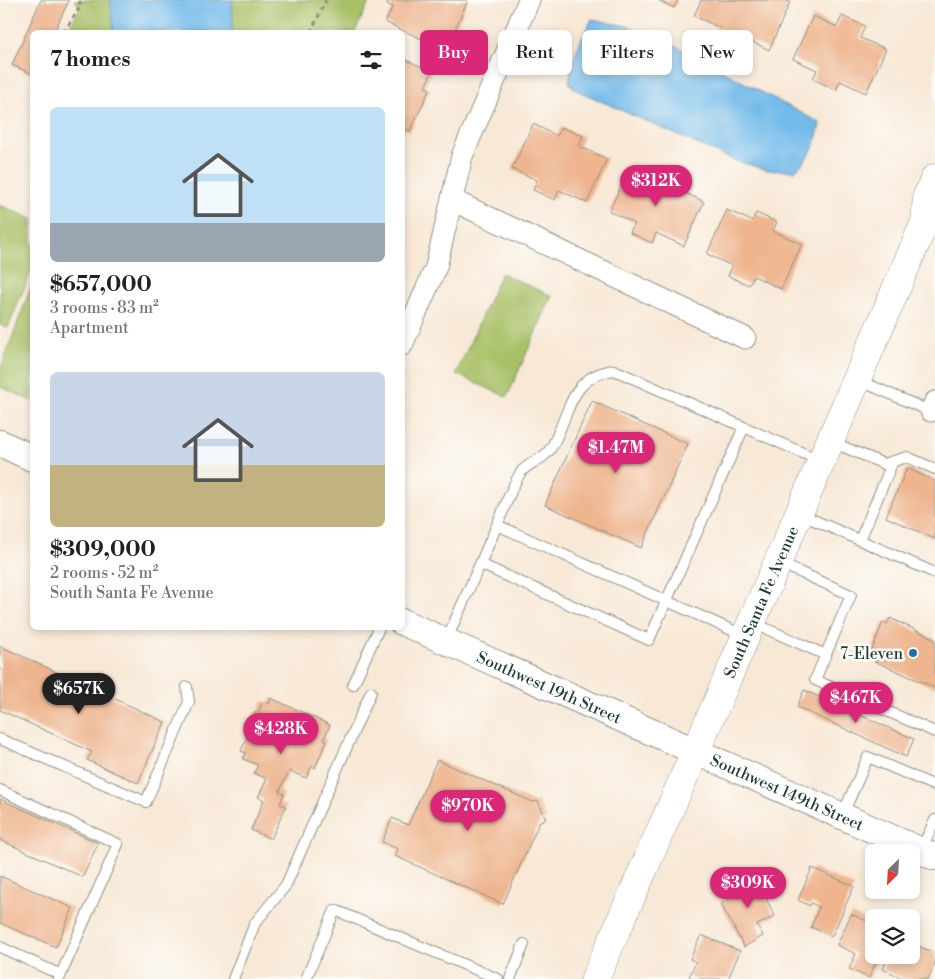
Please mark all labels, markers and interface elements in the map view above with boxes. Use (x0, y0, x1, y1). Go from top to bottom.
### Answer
chip: Buy (420, 30, 488, 75)
chip: Rent (498, 30, 572, 75)
chip: Filters (582, 30, 672, 75)
chip: New (682, 30, 753, 75)
icon: filters (357, 46, 385, 74)
text: 7 homes (50, 47, 131, 73)
icon: home (173, 140, 263, 230)
pin: $312K (621, 164, 691, 207)
text: $312K (631, 171, 681, 191)
text: $657,000 (50, 272, 152, 298)
text: 3 rooms · 83 m² (50, 298, 159, 318)
text: Apartment (50, 318, 129, 338)
icon: home (173, 405, 263, 495)
pin: $1.47M (575, 432, 657, 474)
text: $1.47M (588, 438, 644, 458)
street label: South Santa Fe Avenue (720, 523, 803, 681)
text: $309,000 (50, 537, 156, 563)
text: 2 rooms · 52 m² (50, 563, 158, 583)
text: South Santa Fe Avenue (50, 583, 214, 603)
place label: 7-Eleven (840, 644, 903, 664)
street label: Southwest 19th Street (473, 647, 625, 729)
marker: 7-Eleven (907, 647, 919, 659)
pin: $657K (44, 672, 114, 715)
text: $657K (53, 679, 105, 699)
pin: $467K (821, 682, 891, 724)
text: $467K (830, 688, 882, 708)
pin: $428K (246, 712, 316, 755)
text: $428K (254, 719, 308, 739)
street label: Southwest 149th Street (707, 750, 867, 835)
pin: $970K (433, 790, 503, 832)
text: $970K (441, 796, 495, 816)
north arrow (865, 844, 920, 899)
map controls (865, 844, 920, 964)
pin: $309K (713, 866, 783, 909)
text: $309K (721, 873, 775, 893)
button: layers (865, 909, 920, 964)

